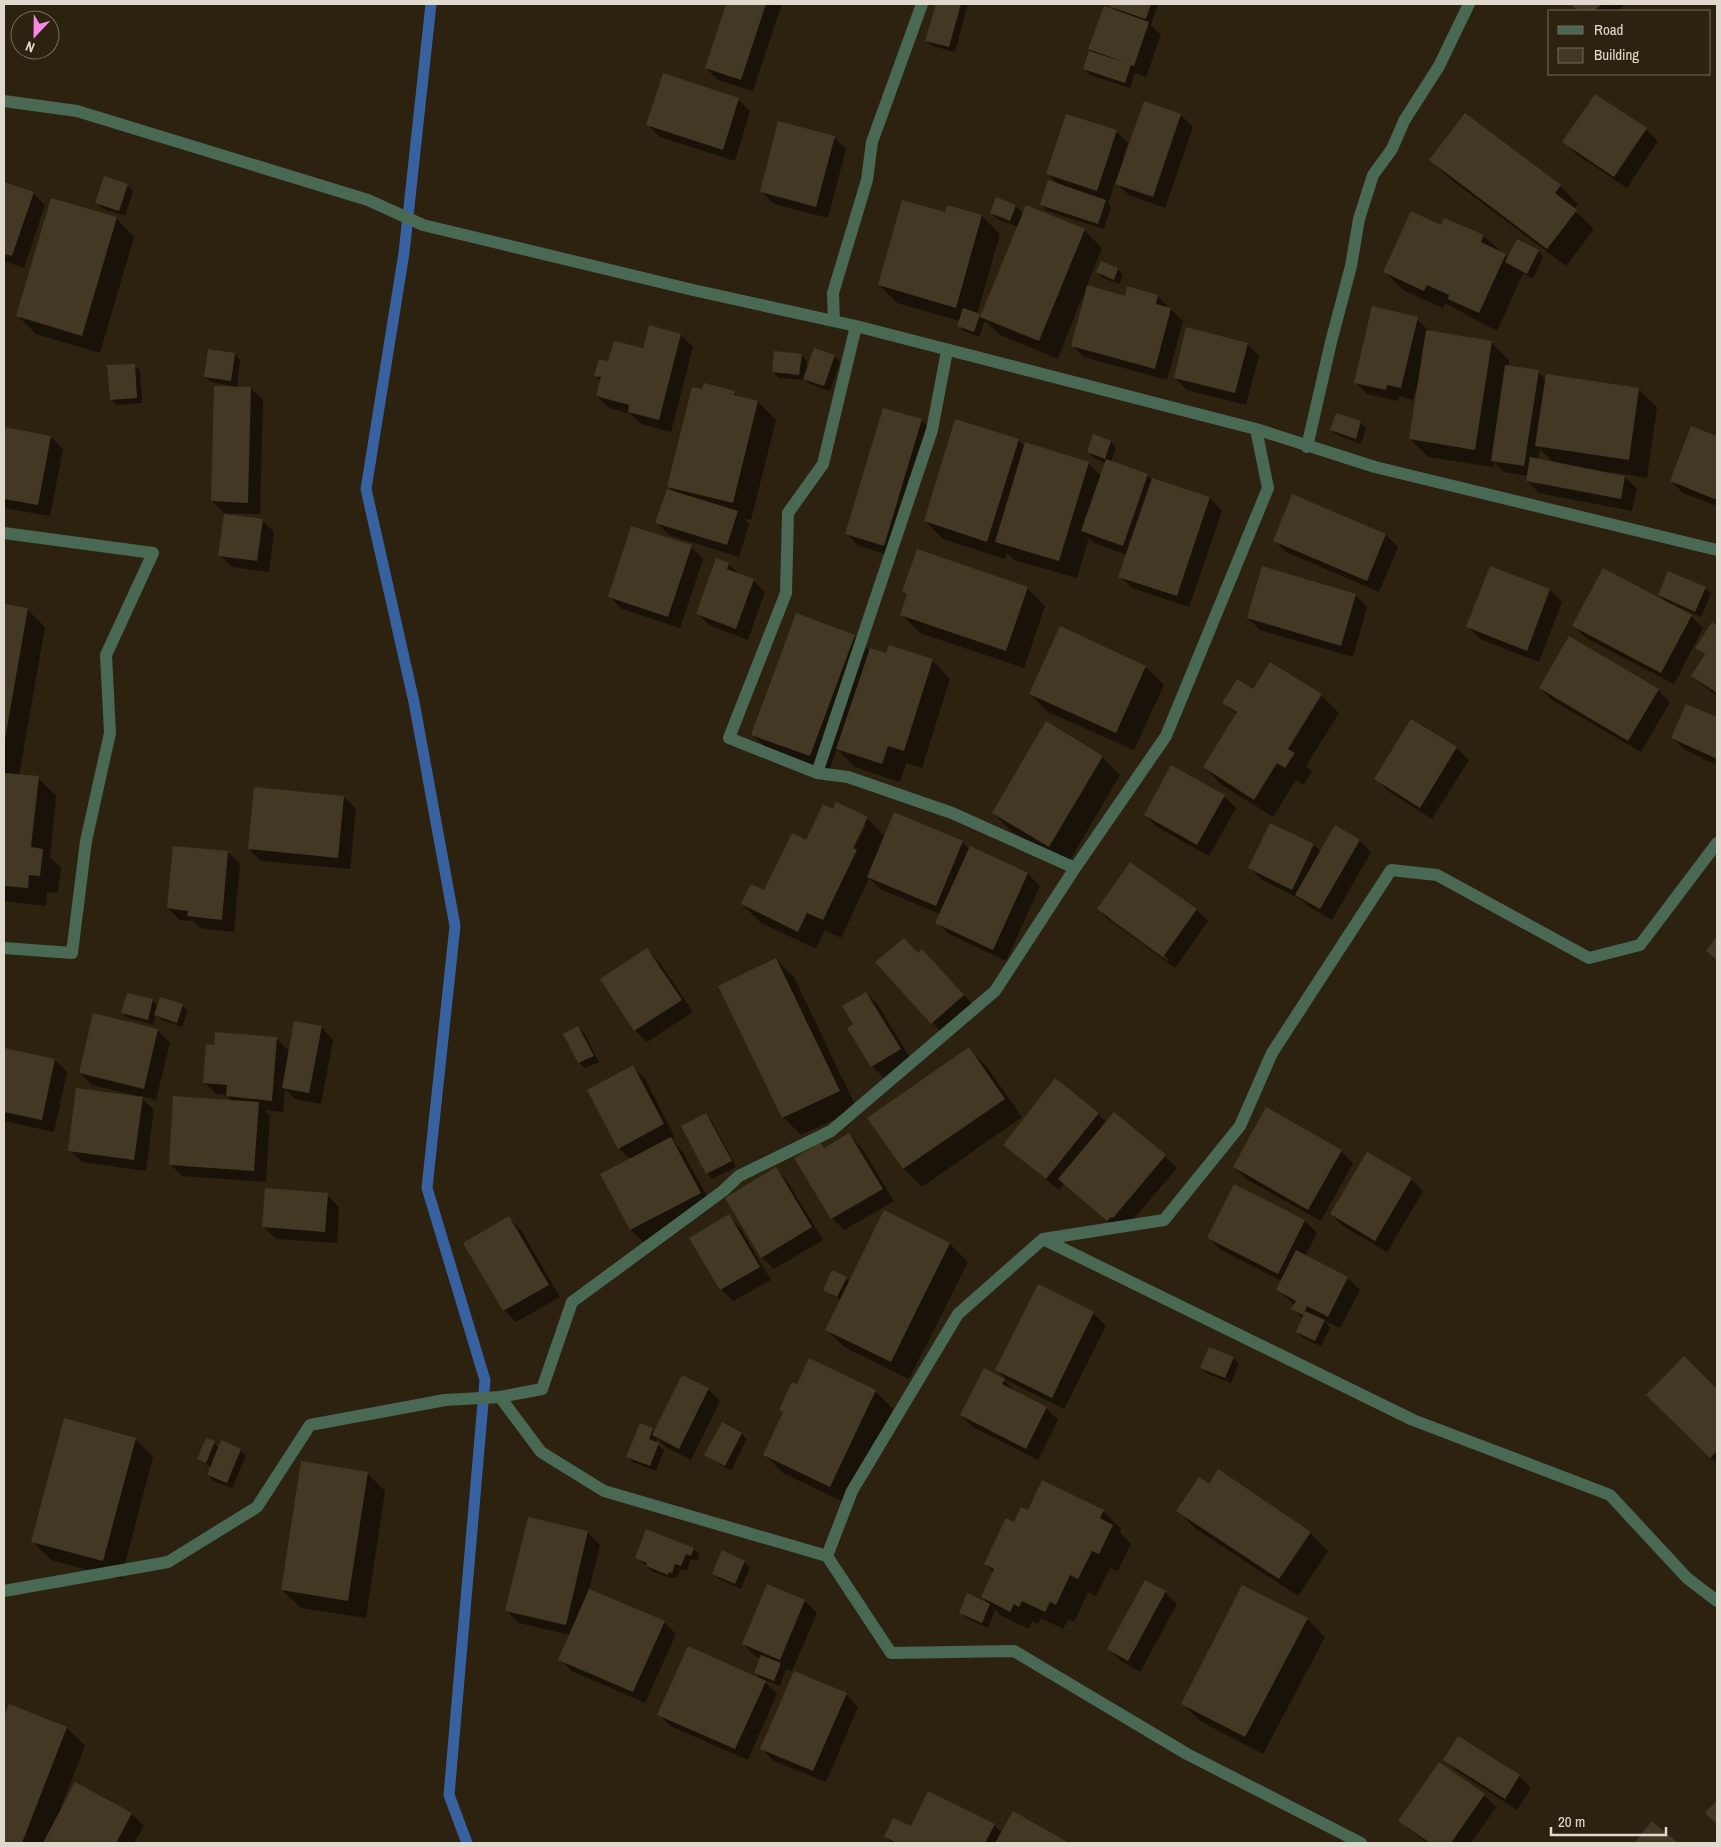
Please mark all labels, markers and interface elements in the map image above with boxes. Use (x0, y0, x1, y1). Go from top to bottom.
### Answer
north arrow (10, 10, 60, 60)
legend (1548, 10, 1711, 75)
text: Road (1594, 19, 1623, 40)
text: N (23, 37, 37, 57)
text: Building (1594, 44, 1639, 65)
scale bar (1551, 1804, 1666, 1836)
text: 20 m (1558, 1811, 1585, 1832)

